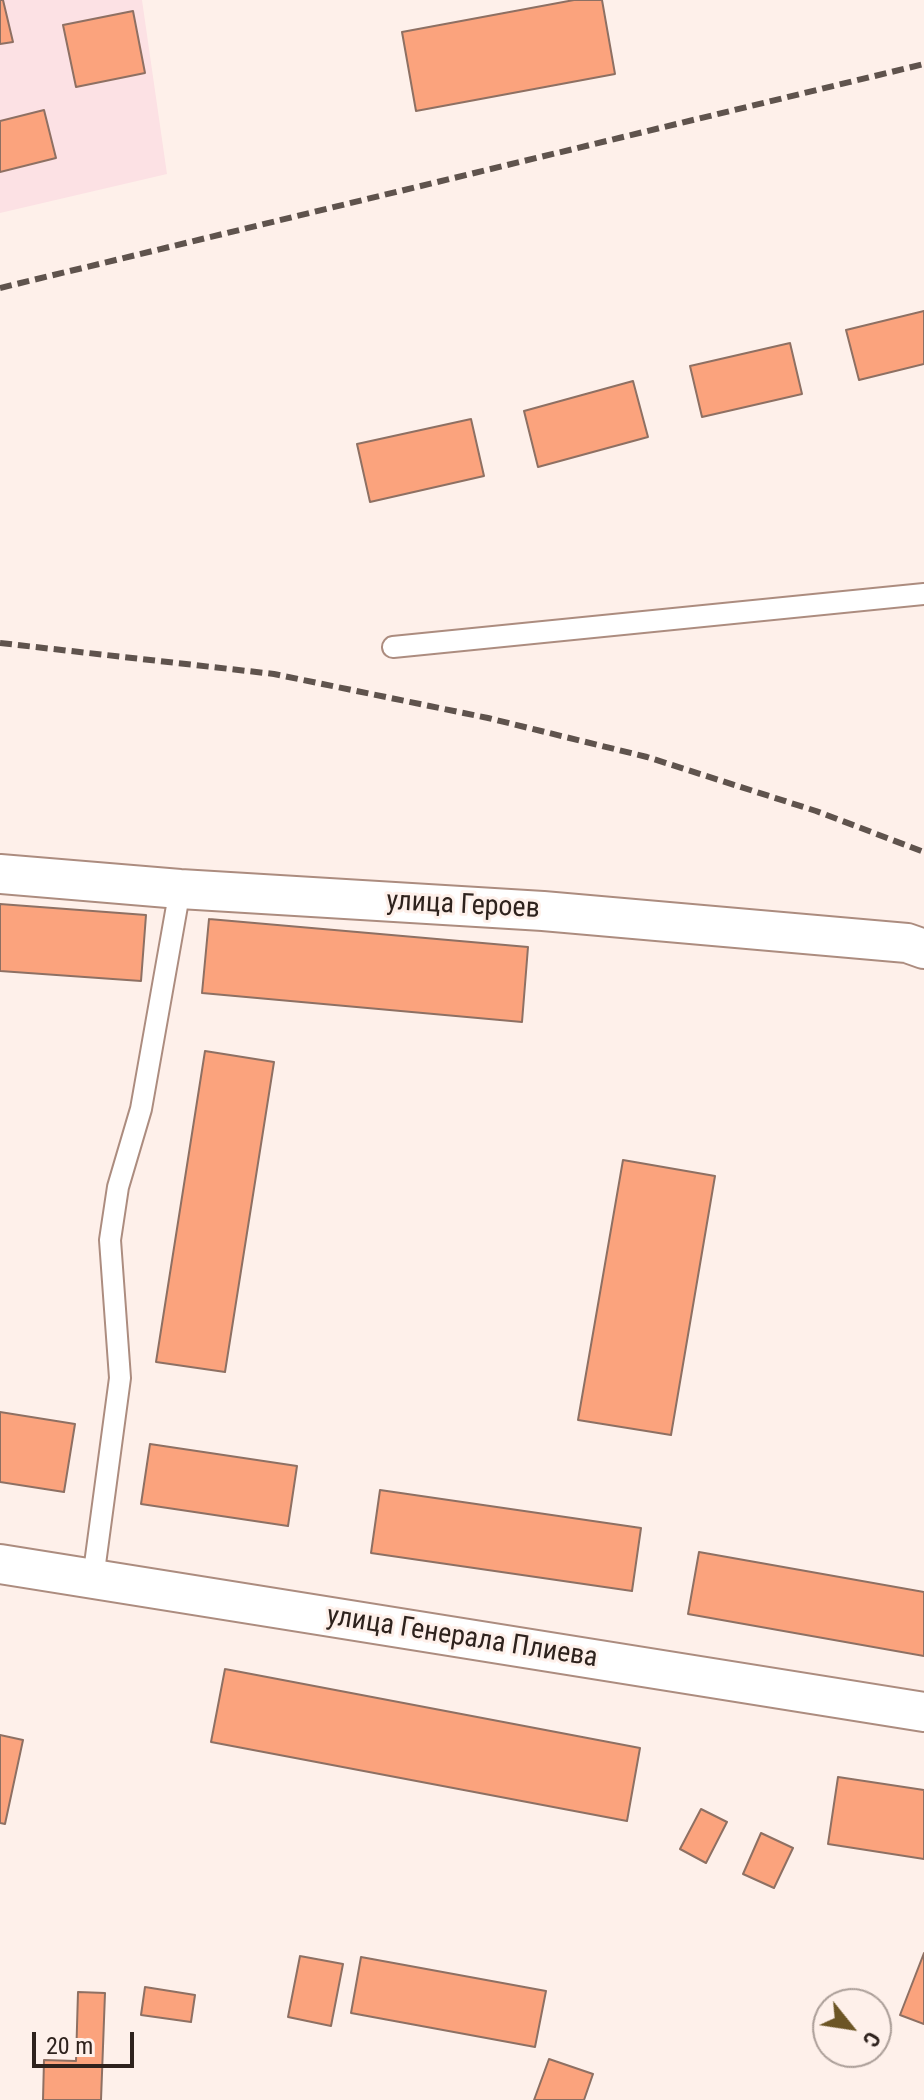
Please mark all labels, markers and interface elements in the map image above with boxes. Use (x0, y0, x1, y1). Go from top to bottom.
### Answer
street label: улица Героев (385, 885, 541, 927)
street label: улица Генерала Плиева (324, 1600, 600, 1676)
north arrow (812, 1988, 892, 2068)
scale bar (36, 2016, 138, 2066)
text: С (858, 2028, 885, 2051)
text: 20 m (46, 2032, 93, 2060)

